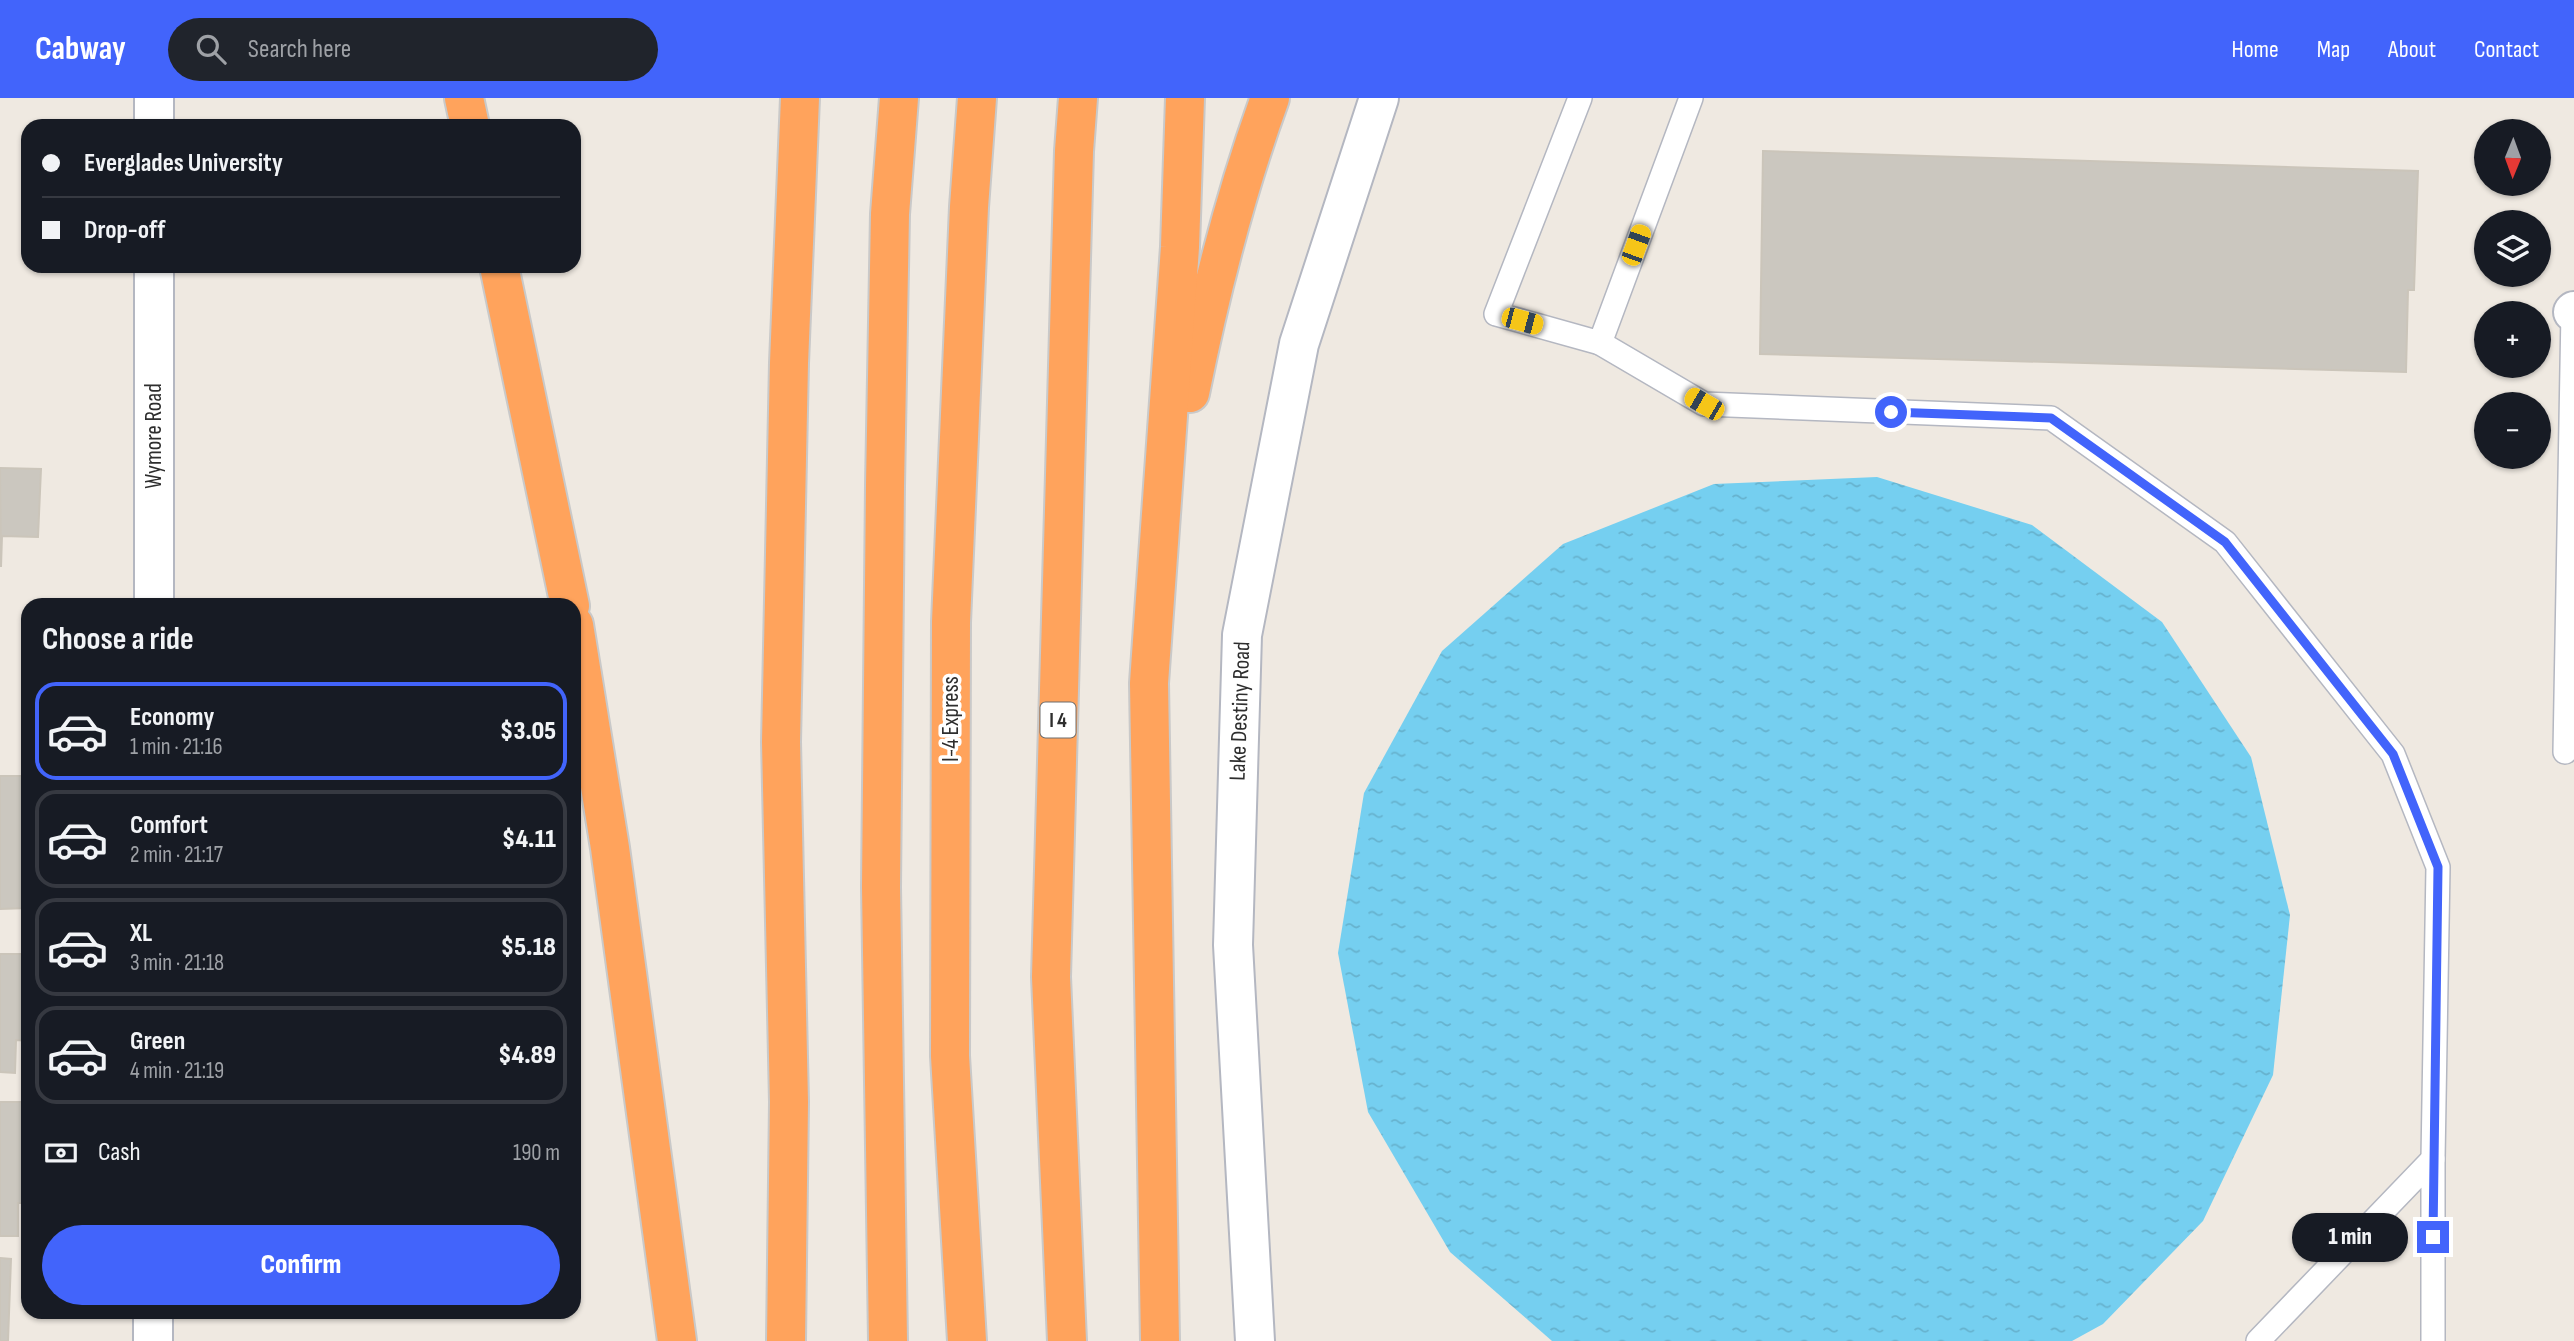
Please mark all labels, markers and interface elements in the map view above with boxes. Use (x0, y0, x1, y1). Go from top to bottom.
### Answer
search box (168, 18, 658, 81)
text: Cabway (35, 29, 126, 69)
icon: search (192, 30, 230, 68)
text: Search here (248, 34, 351, 65)
text: Home (2231, 35, 2279, 64)
text: Map (2317, 35, 2350, 64)
text: About (2388, 35, 2436, 64)
text: Contact (2474, 35, 2539, 64)
north arrow (2474, 119, 2552, 196)
map controls (2474, 119, 2551, 469)
text: Everglades University (84, 148, 283, 179)
button: layers (2474, 210, 2551, 287)
text: Drop-off (84, 215, 165, 246)
car (1619, 222, 1654, 268)
button: + (2474, 301, 2551, 378)
car (1499, 305, 1546, 337)
street label: Wymore Road (140, 383, 168, 489)
car (1681, 384, 1728, 424)
button: − (2474, 392, 2551, 469)
route start (1875, 396, 1907, 428)
text: Choose a ride (42, 620, 194, 659)
street label: Lake Destiny Road (1224, 641, 1256, 781)
street label: I-4 Express (937, 676, 965, 762)
icon: car (46, 700, 109, 763)
text: Economy (130, 702, 214, 733)
road number: I 4 (1040, 702, 1076, 738)
text: $3.05 (500, 716, 556, 747)
text: 1 min · 21:16 (130, 733, 223, 761)
icon: car (46, 808, 109, 871)
text: Comfort (130, 810, 208, 841)
text: $4.11 (502, 824, 556, 855)
text: 2 min · 21:17 (130, 841, 223, 869)
icon: car (46, 916, 109, 979)
text: XL (130, 918, 152, 949)
text: $5.18 (501, 932, 556, 963)
text: 3 min · 21:18 (130, 949, 224, 977)
icon: car (46, 1024, 109, 1087)
text: Green (130, 1026, 185, 1057)
text: $4.89 (498, 1040, 556, 1071)
text: 4 min · 21:19 (130, 1057, 224, 1085)
icon: cash (42, 1134, 80, 1172)
text: Cash (98, 1137, 141, 1168)
text: 190 m (513, 1139, 560, 1167)
callout: 1 min (2293, 1212, 2408, 1262)
route end (2417, 1221, 2449, 1253)
text: 1 min (2328, 1223, 2372, 1251)
button: Confirm (42, 1225, 560, 1305)

